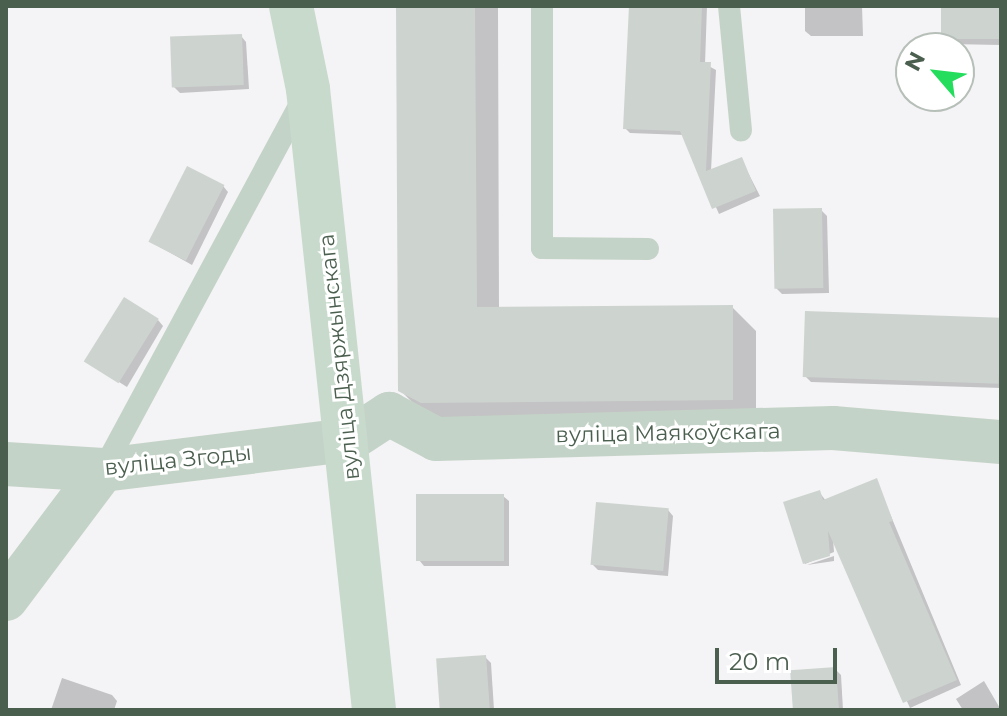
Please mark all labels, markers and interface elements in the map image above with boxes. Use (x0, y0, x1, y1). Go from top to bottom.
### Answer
north arrow (895, 32, 975, 112)
text: N (899, 47, 931, 76)
street label: вуліца Дзяржынскага (313, 233, 365, 481)
street label: вуліца Маякоўскага (555, 418, 781, 448)
street label: вуліца Згоды (103, 439, 253, 481)
scale bar (719, 632, 841, 682)
text: 20 m (729, 647, 790, 676)

